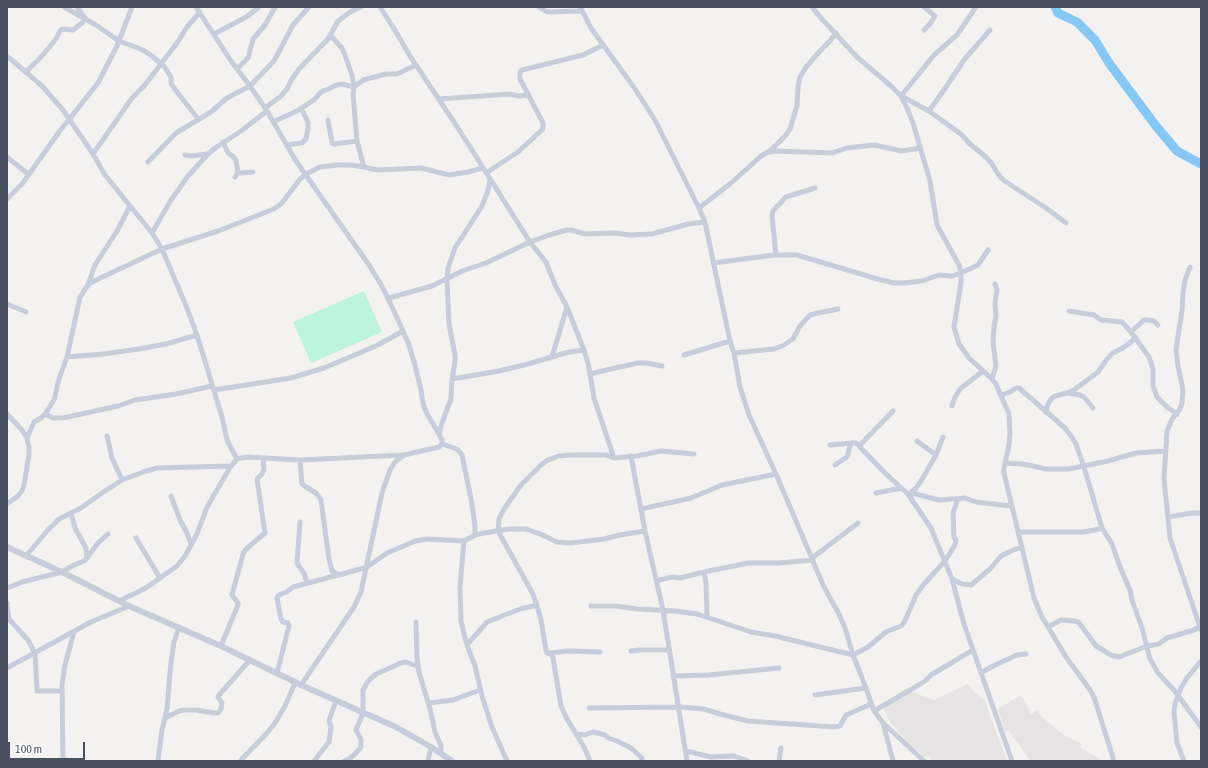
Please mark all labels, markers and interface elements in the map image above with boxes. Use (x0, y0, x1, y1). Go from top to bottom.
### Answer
scale bar (10, 734, 87, 760)
text: 100 m (15, 742, 42, 756)

